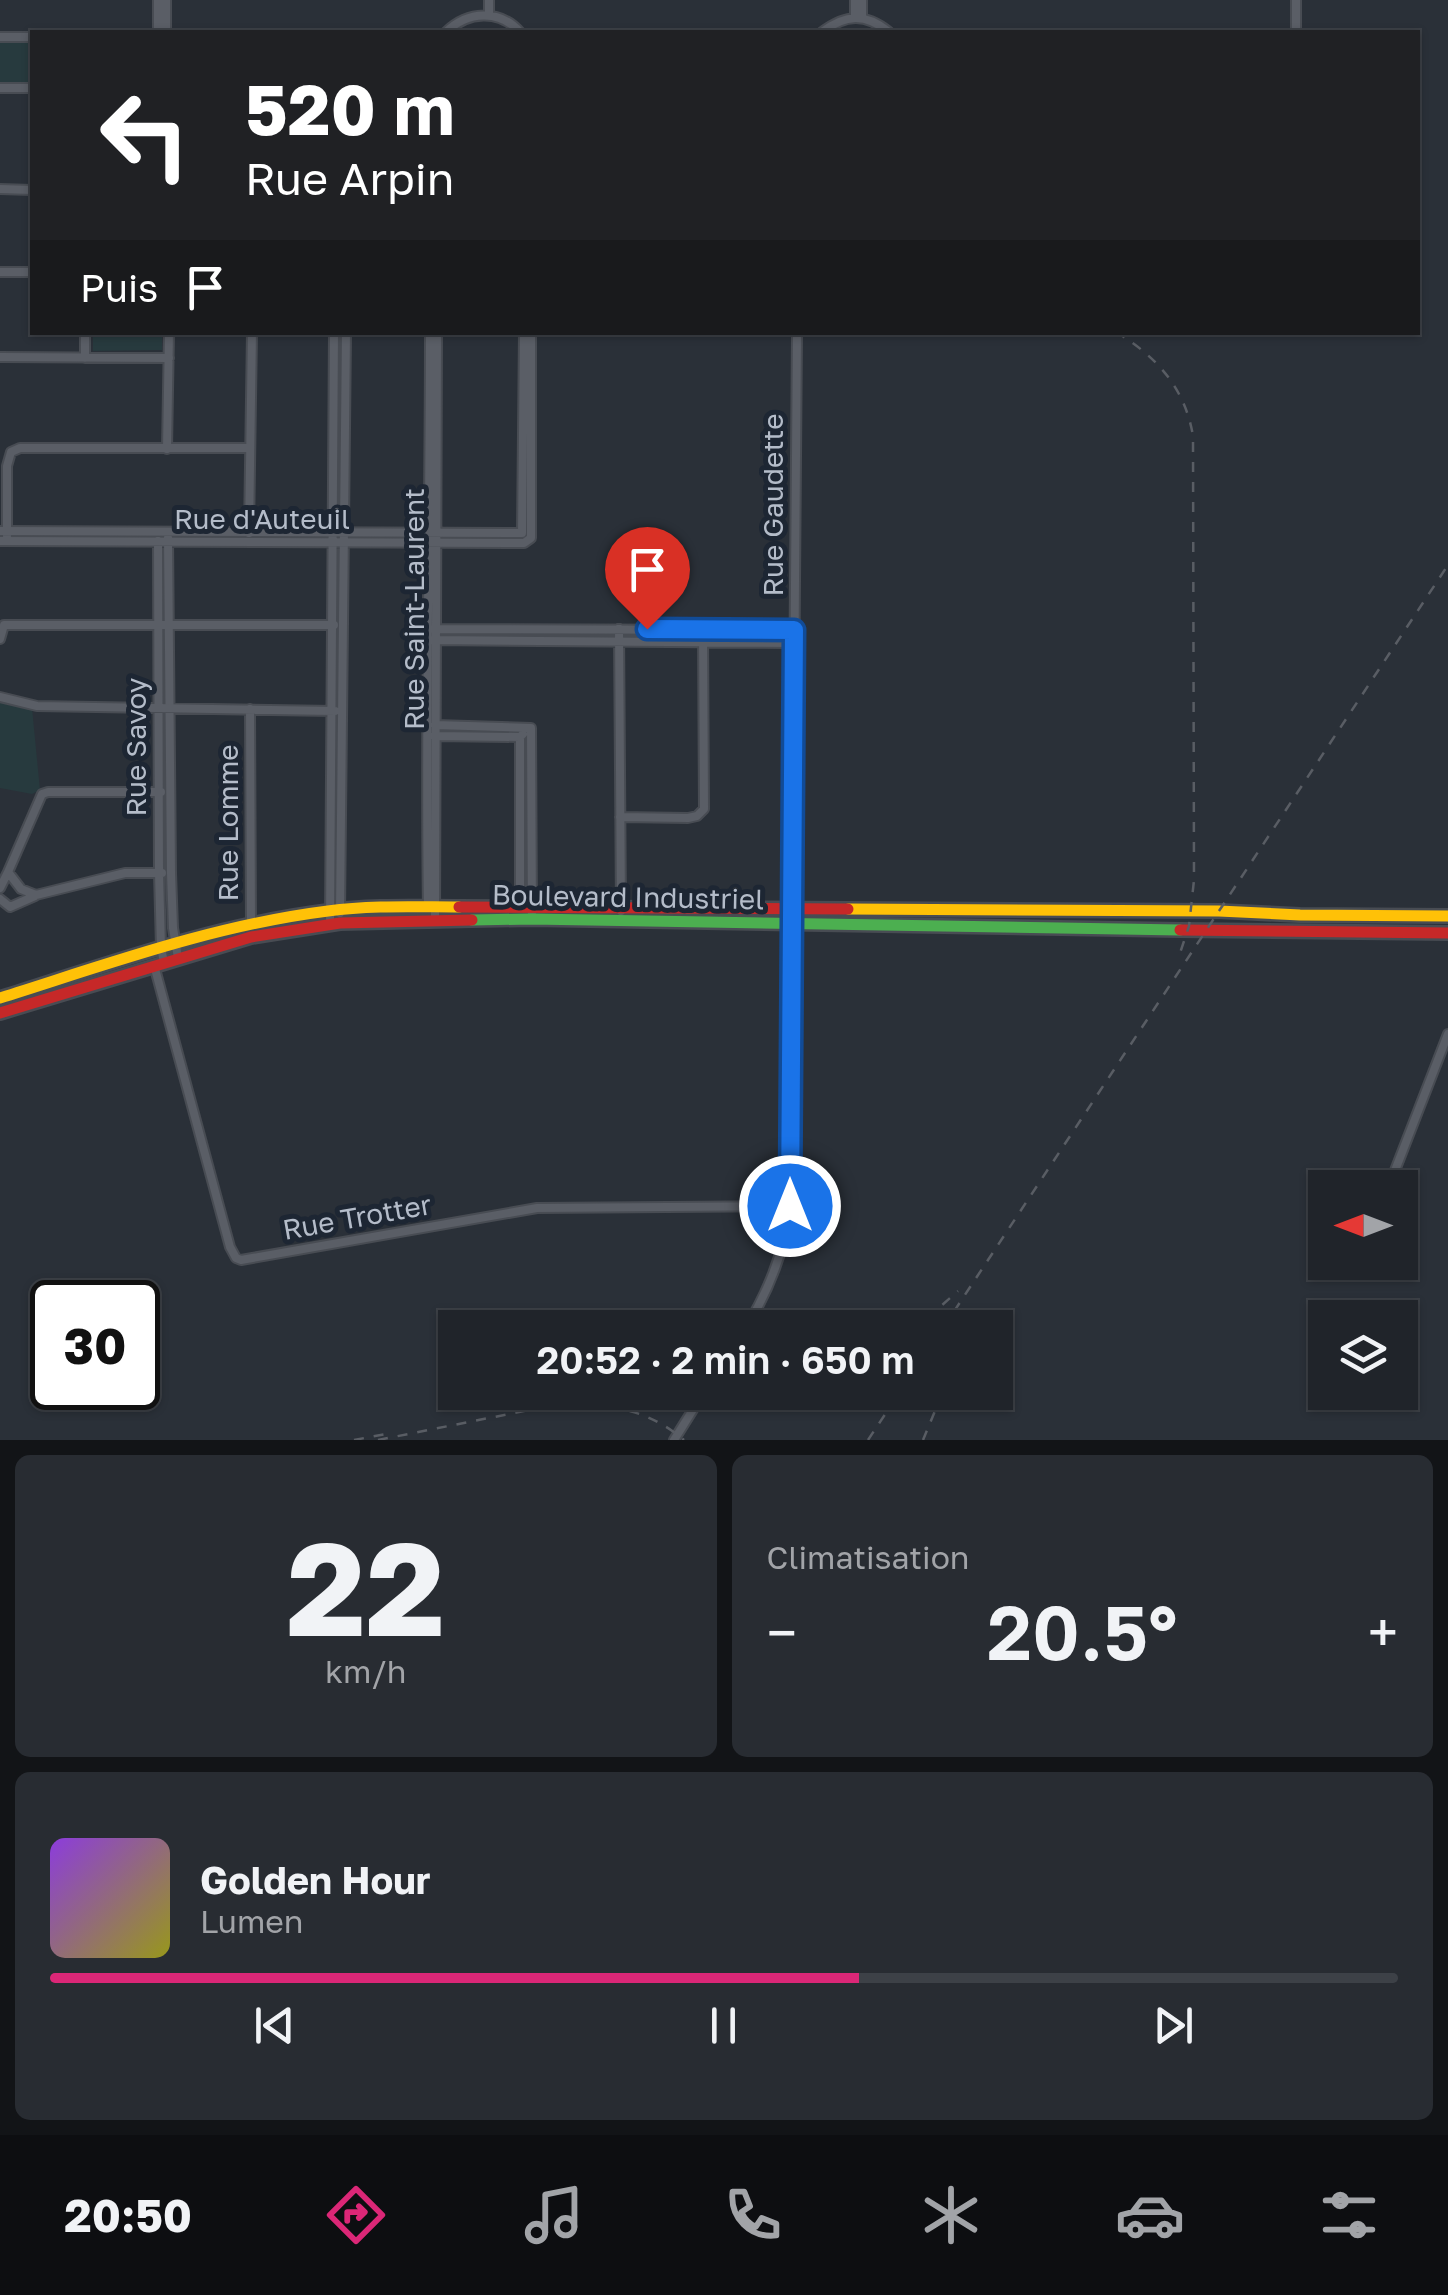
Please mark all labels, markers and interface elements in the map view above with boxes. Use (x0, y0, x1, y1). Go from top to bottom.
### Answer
text: 520 m (245, 66, 455, 150)
icon: left (80, 70, 210, 200)
text: Rue Arpin (245, 151, 454, 205)
icon: arrive (178, 260, 233, 315)
text: Puis (80, 265, 158, 310)
street label: Rue Gaudette (756, 414, 789, 596)
street label: Rue Saint-Laurent (397, 488, 430, 730)
street label: Rue d'Auteuil (174, 502, 350, 535)
pin (605, 527, 690, 630)
icon: arrive (620, 542, 675, 597)
street label: Rue Savoy (119, 677, 152, 816)
street label: Rue Lomme (211, 745, 244, 901)
street label: Boulevard Industriel (492, 878, 764, 915)
position arrow (738, 1154, 842, 1258)
north arrow (1308, 1170, 1418, 1280)
map controls (1308, 1170, 1418, 1410)
street label: Rue Trotter (280, 1187, 434, 1246)
speed limit sign: 30 (30, 1280, 160, 1410)
button: layers (1308, 1300, 1418, 1410)
text: 20:52 · 2 min · 650 m (536, 1337, 915, 1382)
text: 22 (286, 1509, 445, 1665)
text: Climatisation (767, 1538, 970, 1576)
text: 20.5° (987, 1586, 1177, 1677)
text: − (767, 1599, 797, 1665)
text: + (1368, 1599, 1398, 1665)
text: km/h (325, 1652, 406, 1690)
text: Golden Hour (200, 1857, 431, 1902)
text: Lumen (200, 1902, 304, 1940)
icon: previous (247, 1998, 302, 2053)
icon: pause (696, 1998, 751, 2053)
icon: next (1146, 1998, 1201, 2053)
icon: directions (321, 2180, 391, 2250)
icon: music (519, 2180, 589, 2250)
icon: phone (718, 2180, 788, 2250)
icon: climate (916, 2180, 986, 2250)
icon: car (1115, 2180, 1185, 2250)
icon: filters (1314, 2180, 1384, 2250)
text: 20:50 (64, 2188, 192, 2242)

